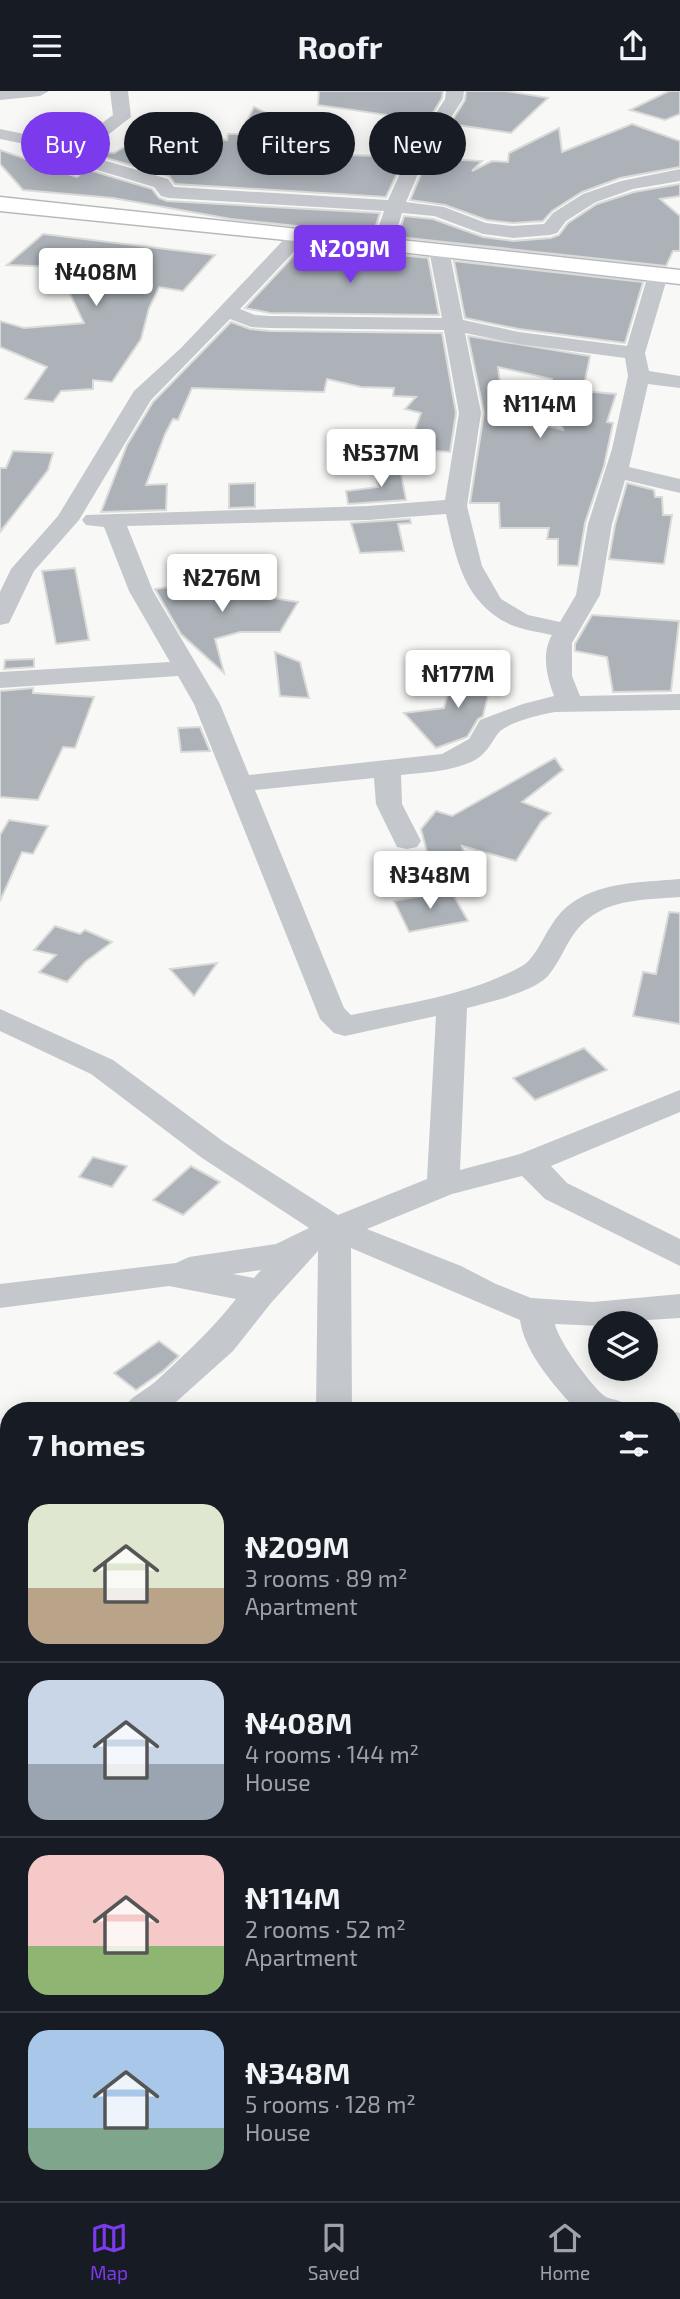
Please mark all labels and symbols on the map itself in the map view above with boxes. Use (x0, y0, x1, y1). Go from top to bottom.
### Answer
pin: ₦209M (301, 225, 399, 285)
pin: ₦408M (47, 249, 145, 308)
pin: ₦114M (491, 381, 589, 440)
pin: ₦537M (332, 429, 430, 489)
pin: ₦276M (173, 554, 271, 614)
pin: ₦177M (409, 651, 507, 710)
pin: ₦348M (381, 851, 479, 911)

